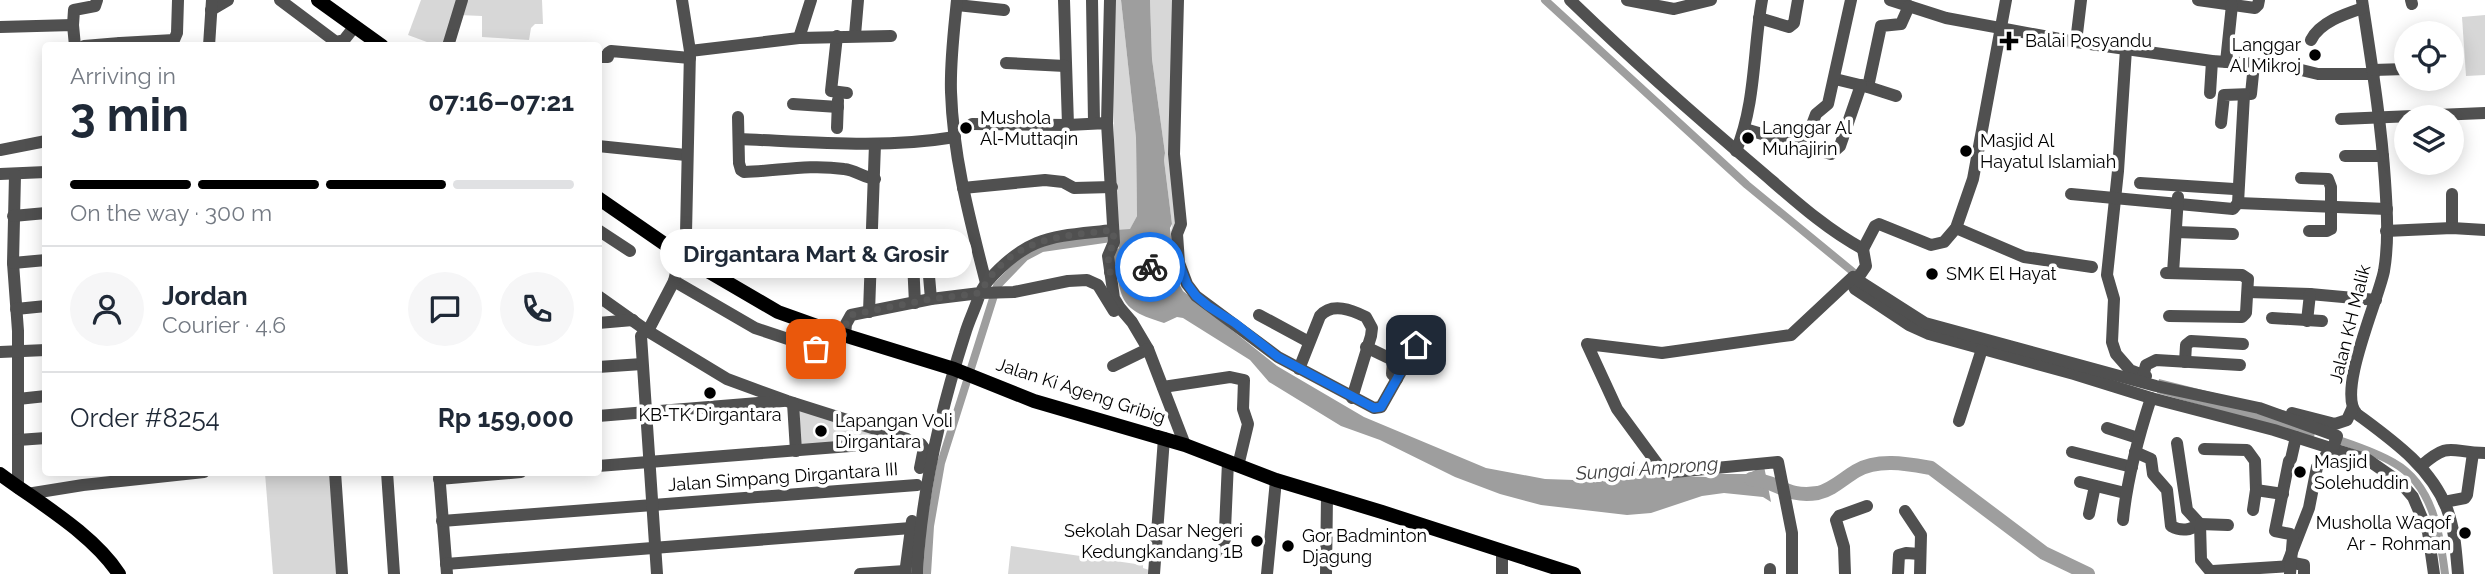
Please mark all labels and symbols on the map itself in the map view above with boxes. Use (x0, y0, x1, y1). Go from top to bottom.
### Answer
place label: Balai Posyandu (2025, 30, 2152, 51)
marker: Balai Posyandu (1999, 31, 2019, 51)
place label: Langgar Al Mikroj (2230, 34, 2302, 76)
marker: Langgar Al Mikroj (2307, 47, 2323, 63)
place label: Mushola Al-Muttaqin (980, 107, 1078, 149)
place label: Langgar Al Muhajirin (1762, 117, 1852, 159)
marker: Mushola Al-Muttaqin (958, 120, 974, 136)
marker: Langgar Al Muhajirin (1740, 130, 1756, 146)
place label: Masjid Al Hayatul Islamiah (1980, 130, 2116, 172)
marker: Masjid Al Hayatul Islamiah (1958, 143, 1974, 159)
callout: Dirgantara Mart & Grosir (660, 230, 972, 279)
courier (1115, 232, 1185, 302)
street label: Jalan KH Malik (2325, 262, 2375, 385)
place label: SMK El Hayat (1946, 263, 2057, 284)
marker: SMK El Hayat (1924, 266, 1940, 282)
pin (1386, 315, 1446, 375)
pin (786, 319, 846, 379)
street label: Jalan Ki Ageng Gribig (994, 353, 1168, 428)
marker: KB-TK Dirgantara (702, 385, 718, 401)
place label: KB-TK Dirgantara (638, 404, 782, 425)
place label: Lapangan Voli Dirgantara (835, 410, 953, 452)
marker: Lapangan Voli Dirgantara (813, 423, 829, 439)
place label: Masjid Solehuddin (2314, 451, 2409, 493)
water label: Sungai Amprong (1574, 452, 1719, 484)
street label: Jalan Simpang Dirgantara III (667, 458, 899, 495)
marker: Masjid Solehuddin (2292, 464, 2308, 480)
place label: Musholla Waqof Ar - Rohman (2316, 512, 2452, 554)
place label: Sekolah Dasar Negeri Kedungkandang 1B (1064, 520, 1243, 562)
place label: Gor Badminton Djagung (1302, 525, 1427, 567)
marker: Musholla Waqof Ar - Rohman (2457, 525, 2473, 541)
marker: Sekolah Dasar Negeri Kedungkandang 1B (1249, 533, 1265, 549)
marker: Gor Badminton Djagung (1280, 538, 1296, 554)

